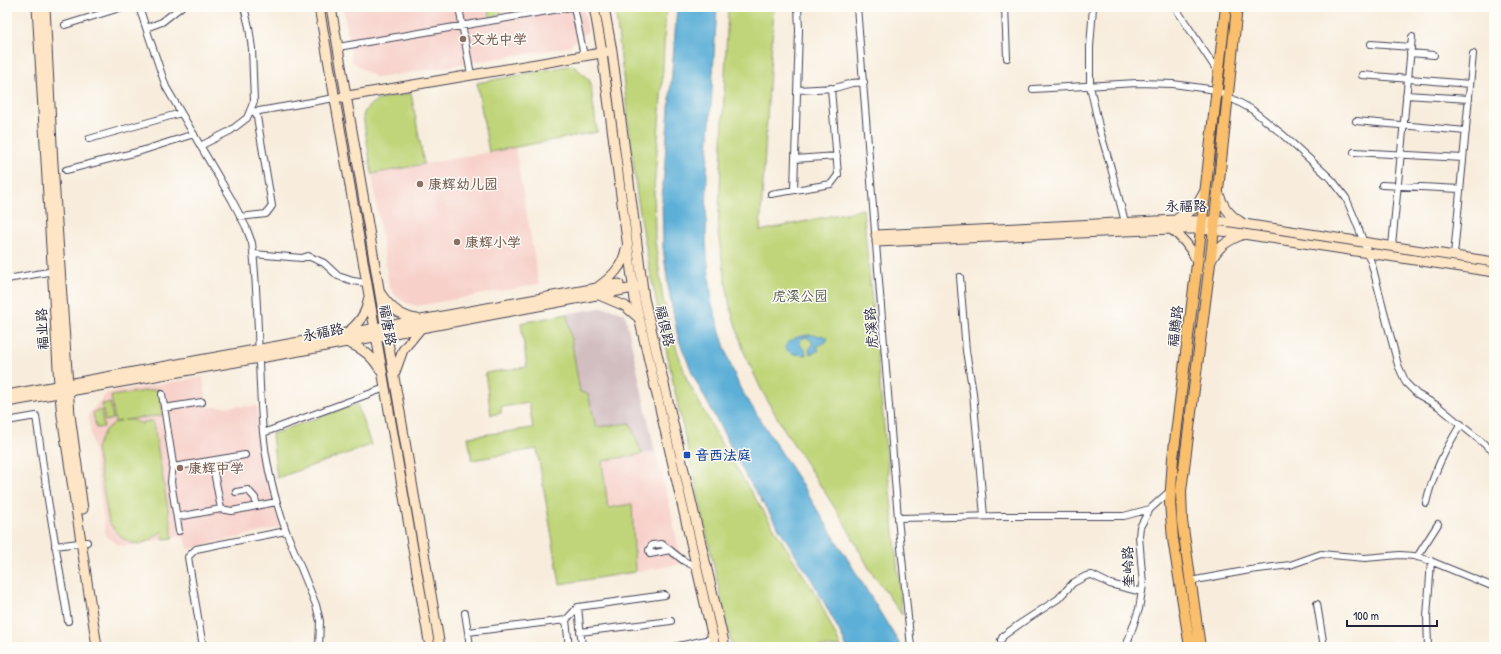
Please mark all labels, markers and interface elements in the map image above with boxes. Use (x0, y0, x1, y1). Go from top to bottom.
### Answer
place label: 文光中学 (471, 29, 527, 48)
marker: 文光中学 (458, 34, 468, 44)
place label: 康辉幼儿园 (428, 174, 498, 193)
marker: 康辉幼儿园 (415, 179, 425, 189)
street label: 永福路 (1165, 196, 1207, 215)
place label: 康辉小学 (465, 232, 521, 251)
marker: 康辉小学 (452, 237, 462, 247)
park label: 虎溪公园 (772, 286, 828, 305)
street label: 福唐路 (375, 303, 401, 347)
street label: 福俱路 (652, 303, 679, 348)
street label: 福腾路 (1163, 304, 1186, 348)
street label: 虎溪路 (860, 306, 881, 350)
street label: 福业路 (31, 308, 52, 350)
street label: 永福路 (300, 318, 345, 345)
place label: 音西法庭 (695, 445, 751, 464)
marker: 音西法庭 (682, 450, 692, 460)
place label: 康辉中学 (188, 458, 244, 477)
marker: 康辉中学 (175, 463, 185, 473)
street label: 奎岭路 (1117, 546, 1138, 588)
scale bar (1347, 602, 1437, 628)
text: 100 m (1353, 607, 1379, 624)

